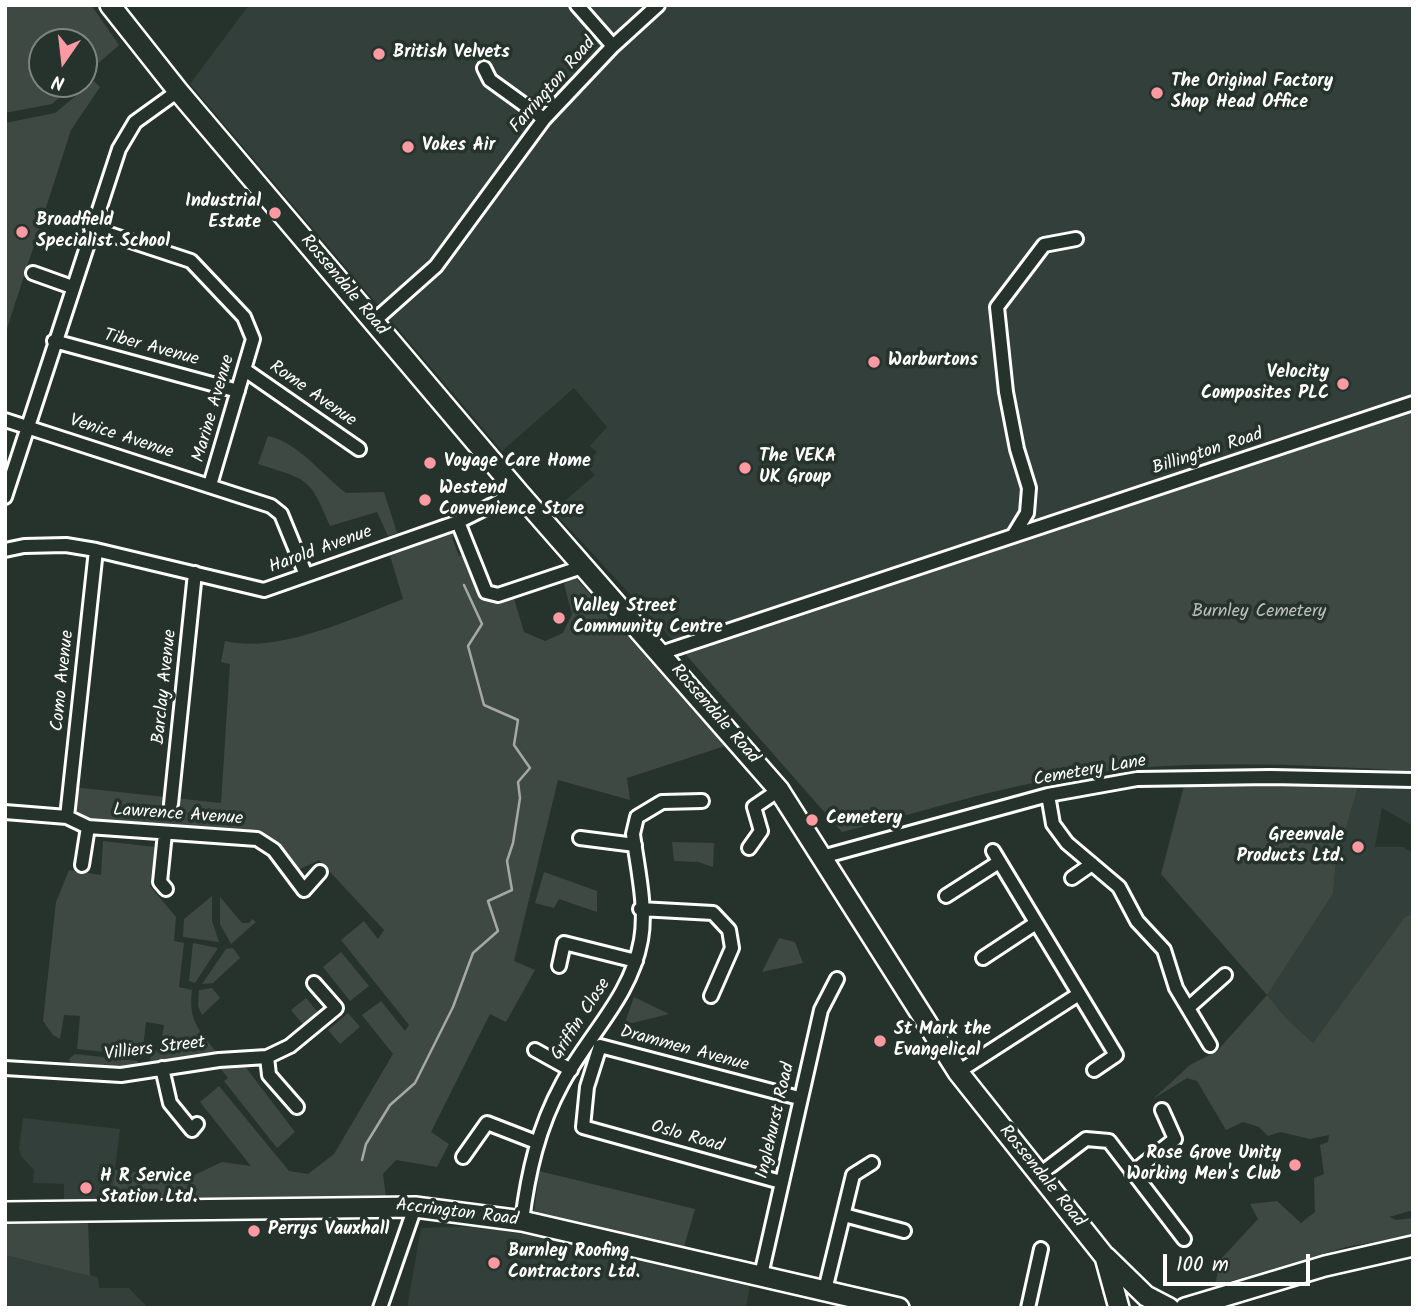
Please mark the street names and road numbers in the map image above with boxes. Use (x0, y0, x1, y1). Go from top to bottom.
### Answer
street label: Farrington Road (506, 34, 602, 138)
street label: Rossendale Road (295, 231, 391, 341)
street label: Tiber Avenue (101, 326, 201, 372)
street label: Marine Avenue (189, 353, 241, 465)
street label: Rome Avenue (264, 357, 360, 433)
street label: Venice Avenue (66, 411, 176, 465)
street label: Billington Road (1150, 425, 1266, 481)
street label: Harold Avenue (266, 522, 376, 580)
street label: Barclay Avenue (149, 628, 183, 746)
street label: Como Avenue (48, 629, 80, 733)
street label: Rossendale Road (665, 661, 763, 769)
street label: Cemetery Lane (1032, 751, 1148, 793)
street label: Lawrence Avenue (112, 801, 244, 831)
street label: Griffin Close (547, 975, 617, 1065)
street label: Drammen Avenue (617, 1022, 751, 1078)
street label: Villiers Street (103, 1033, 207, 1067)
street label: Inglehurst Road (753, 1061, 801, 1181)
street label: Oslo Road (648, 1117, 726, 1159)
street label: Rossendale Road (993, 1122, 1089, 1232)
street label: Accrington Road (394, 1196, 520, 1232)

